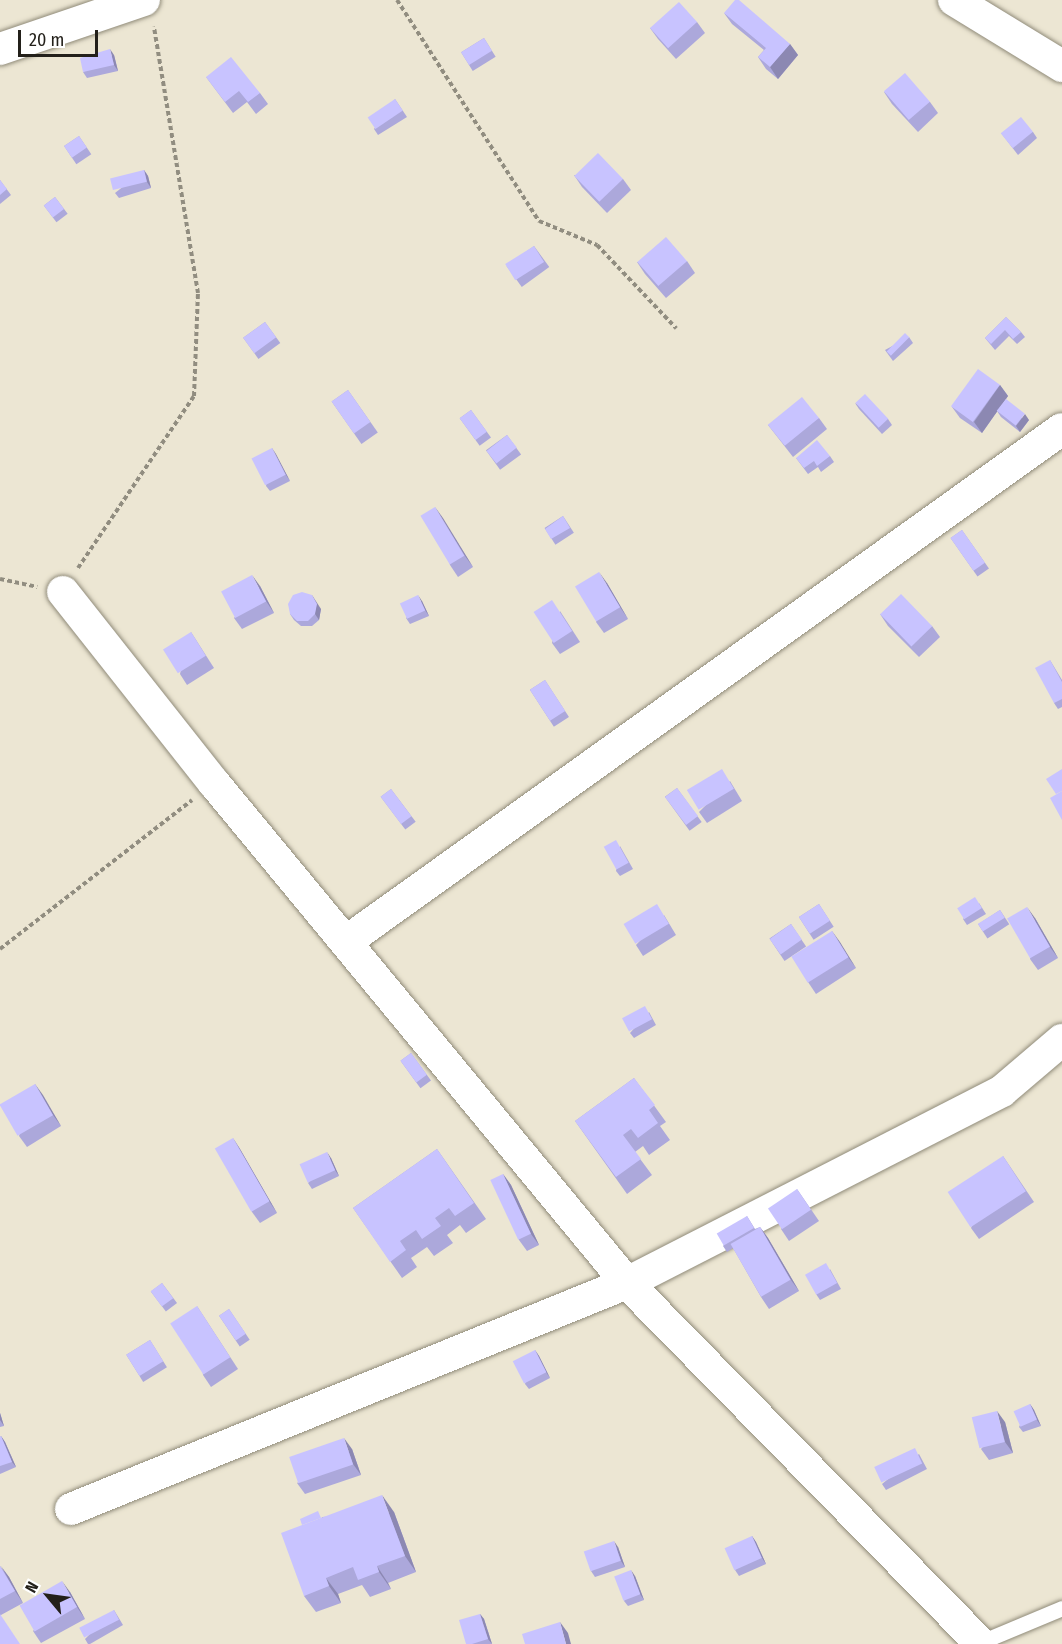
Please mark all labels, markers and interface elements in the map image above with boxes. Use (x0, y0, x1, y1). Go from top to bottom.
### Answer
scale bar (21, 18, 100, 56)
text: 20 m (29, 29, 64, 51)
north arrow (18, 1566, 78, 1626)
text: N (21, 1578, 42, 1596)

